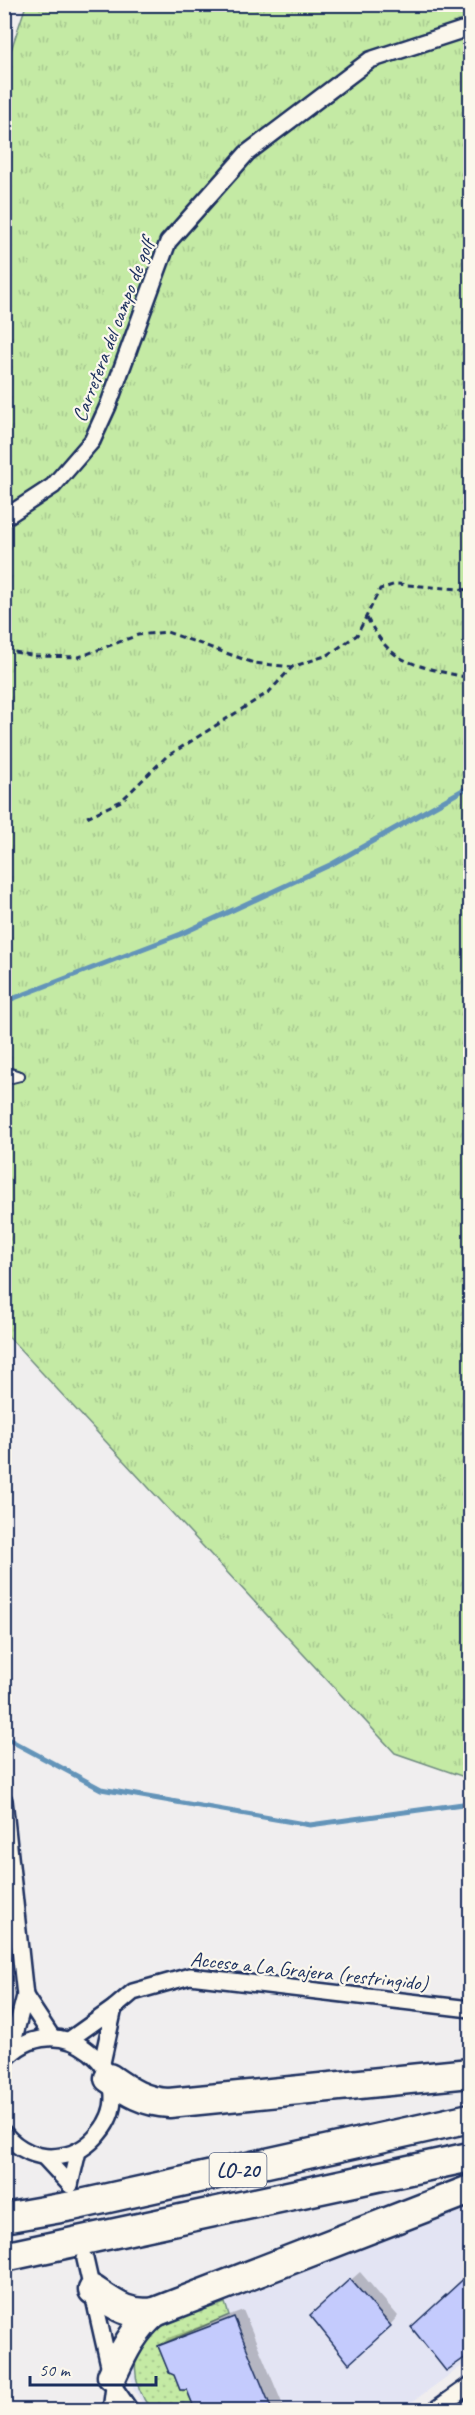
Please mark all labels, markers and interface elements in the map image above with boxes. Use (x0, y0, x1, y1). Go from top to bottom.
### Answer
street label: Carretera del campo de golf (66, 230, 162, 425)
street label: Acceso a La Grajera (restringido) (189, 1946, 430, 1997)
road number: LO-20 (210, 2153, 266, 2187)
scale bar (30, 2349, 156, 2387)
text: 50 m (39, 2359, 72, 2381)

